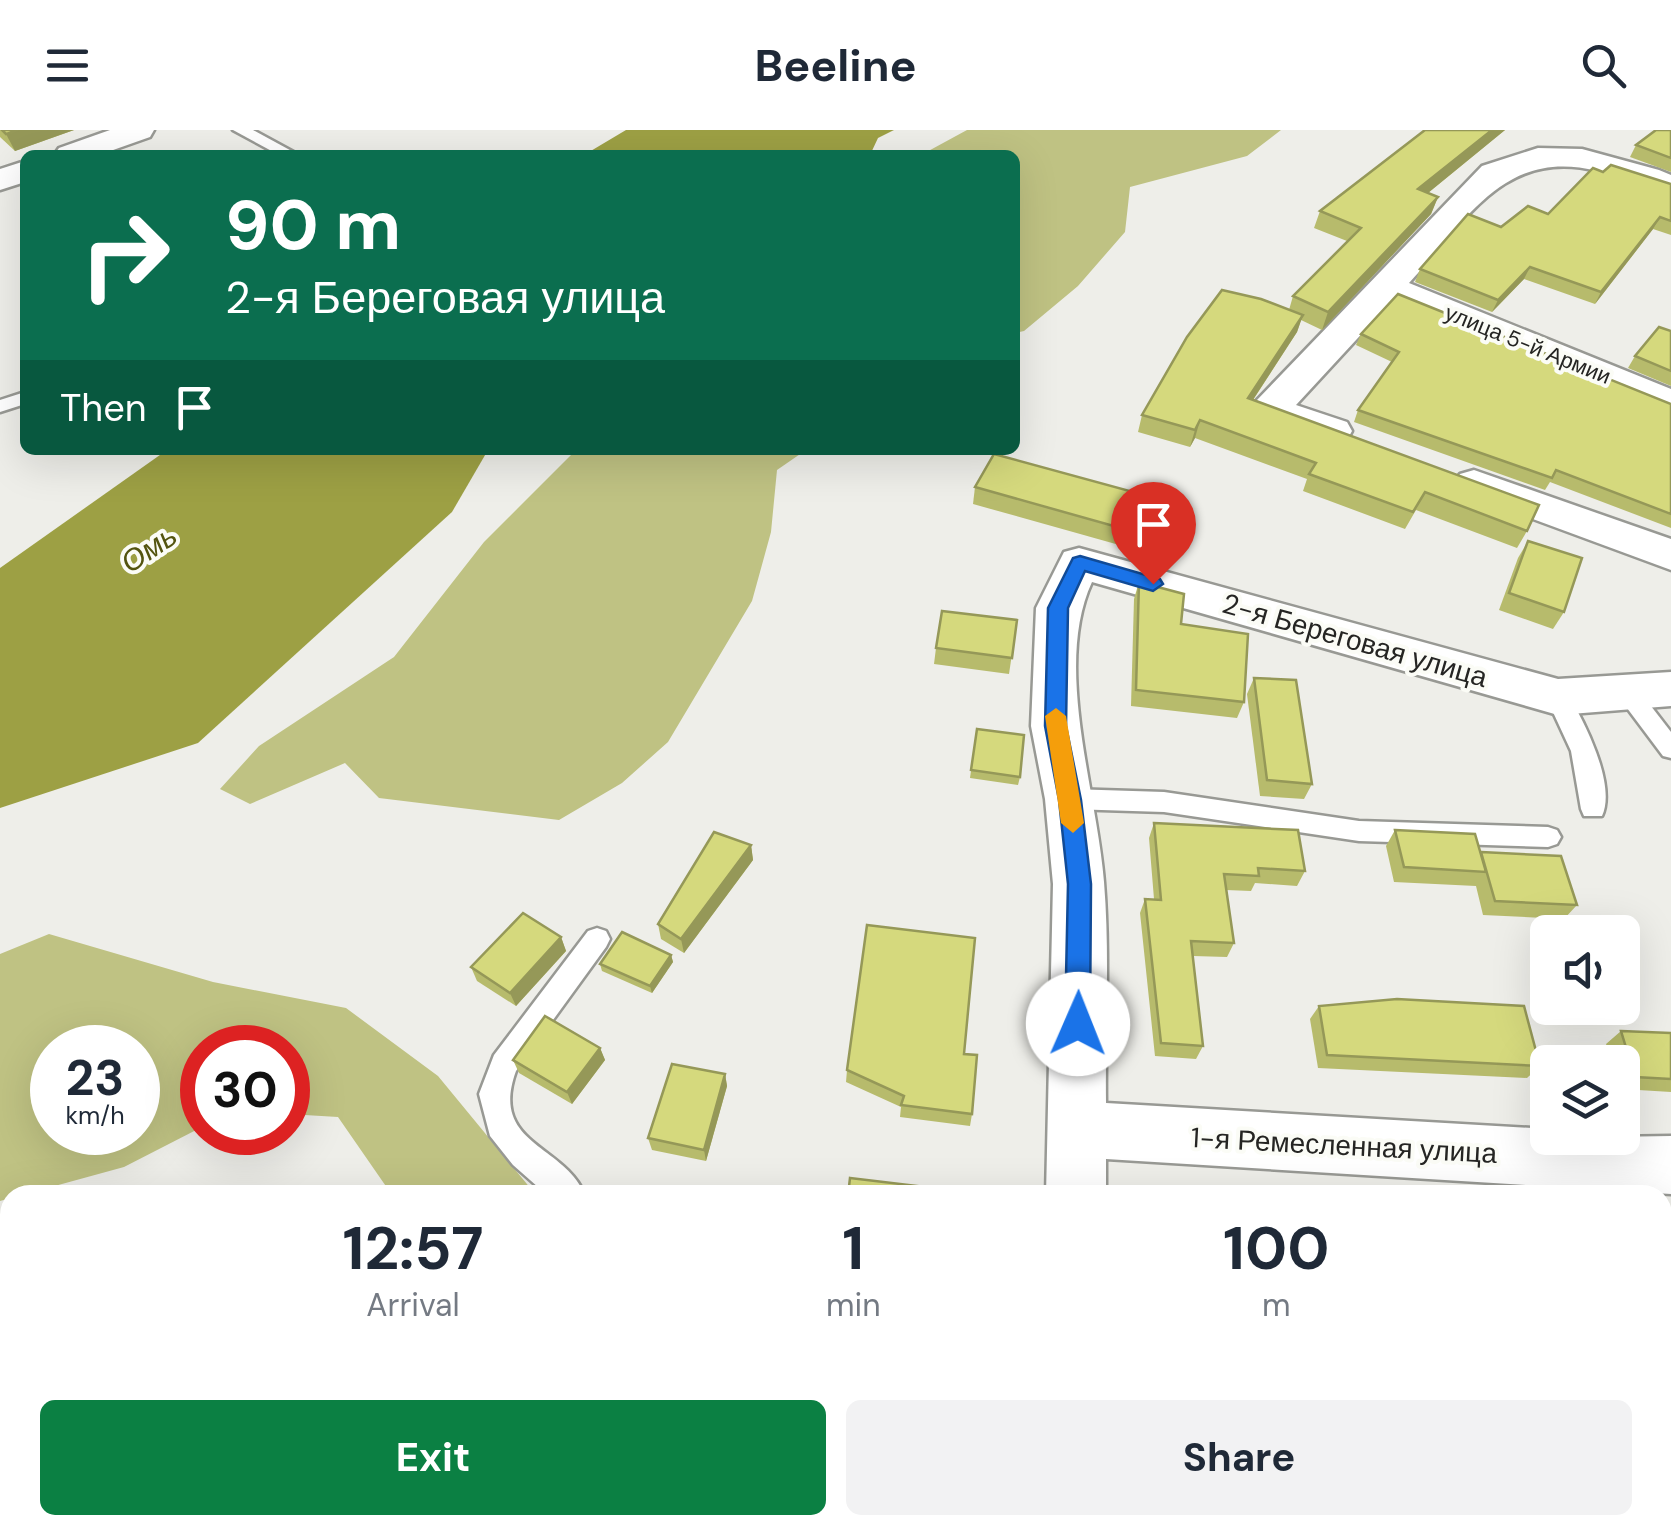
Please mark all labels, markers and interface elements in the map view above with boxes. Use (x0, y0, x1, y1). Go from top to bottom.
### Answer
text: Beeline (754, 36, 917, 95)
icon: menu (40, 38, 95, 93)
icon: search (1576, 38, 1631, 93)
text: 90 m (225, 180, 401, 271)
icon: right (60, 190, 190, 320)
text: 2-я Береговая улица (225, 268, 665, 327)
street label: улица 5-й Армии (1441, 298, 1615, 391)
icon: arrive (167, 380, 222, 435)
text: Then (60, 383, 147, 433)
pin (1111, 482, 1196, 585)
icon: arrive (1126, 497, 1181, 552)
water label: Омь (113, 516, 184, 581)
street label: 2-я Береговая улица (1218, 585, 1492, 696)
map controls (1530, 915, 1640, 1155)
button: sound (1530, 915, 1640, 1025)
position arrow (1026, 972, 1130, 1076)
speed limit sign: 30 (180, 1025, 310, 1155)
text: 23 (66, 1045, 125, 1111)
button: layers (1530, 1045, 1640, 1155)
text: km/h (65, 1099, 125, 1132)
street label: 1-я Ремесленная улица (1190, 1119, 1498, 1172)
text: 12:57 (343, 1209, 483, 1288)
text: 1 (842, 1209, 864, 1288)
text: 100 (1223, 1209, 1329, 1288)
text: Arrival (366, 1284, 460, 1326)
text: min (826, 1284, 881, 1326)
text: m (1262, 1284, 1291, 1326)
button: Exit (40, 1400, 826, 1515)
button: Share (846, 1400, 1632, 1515)

